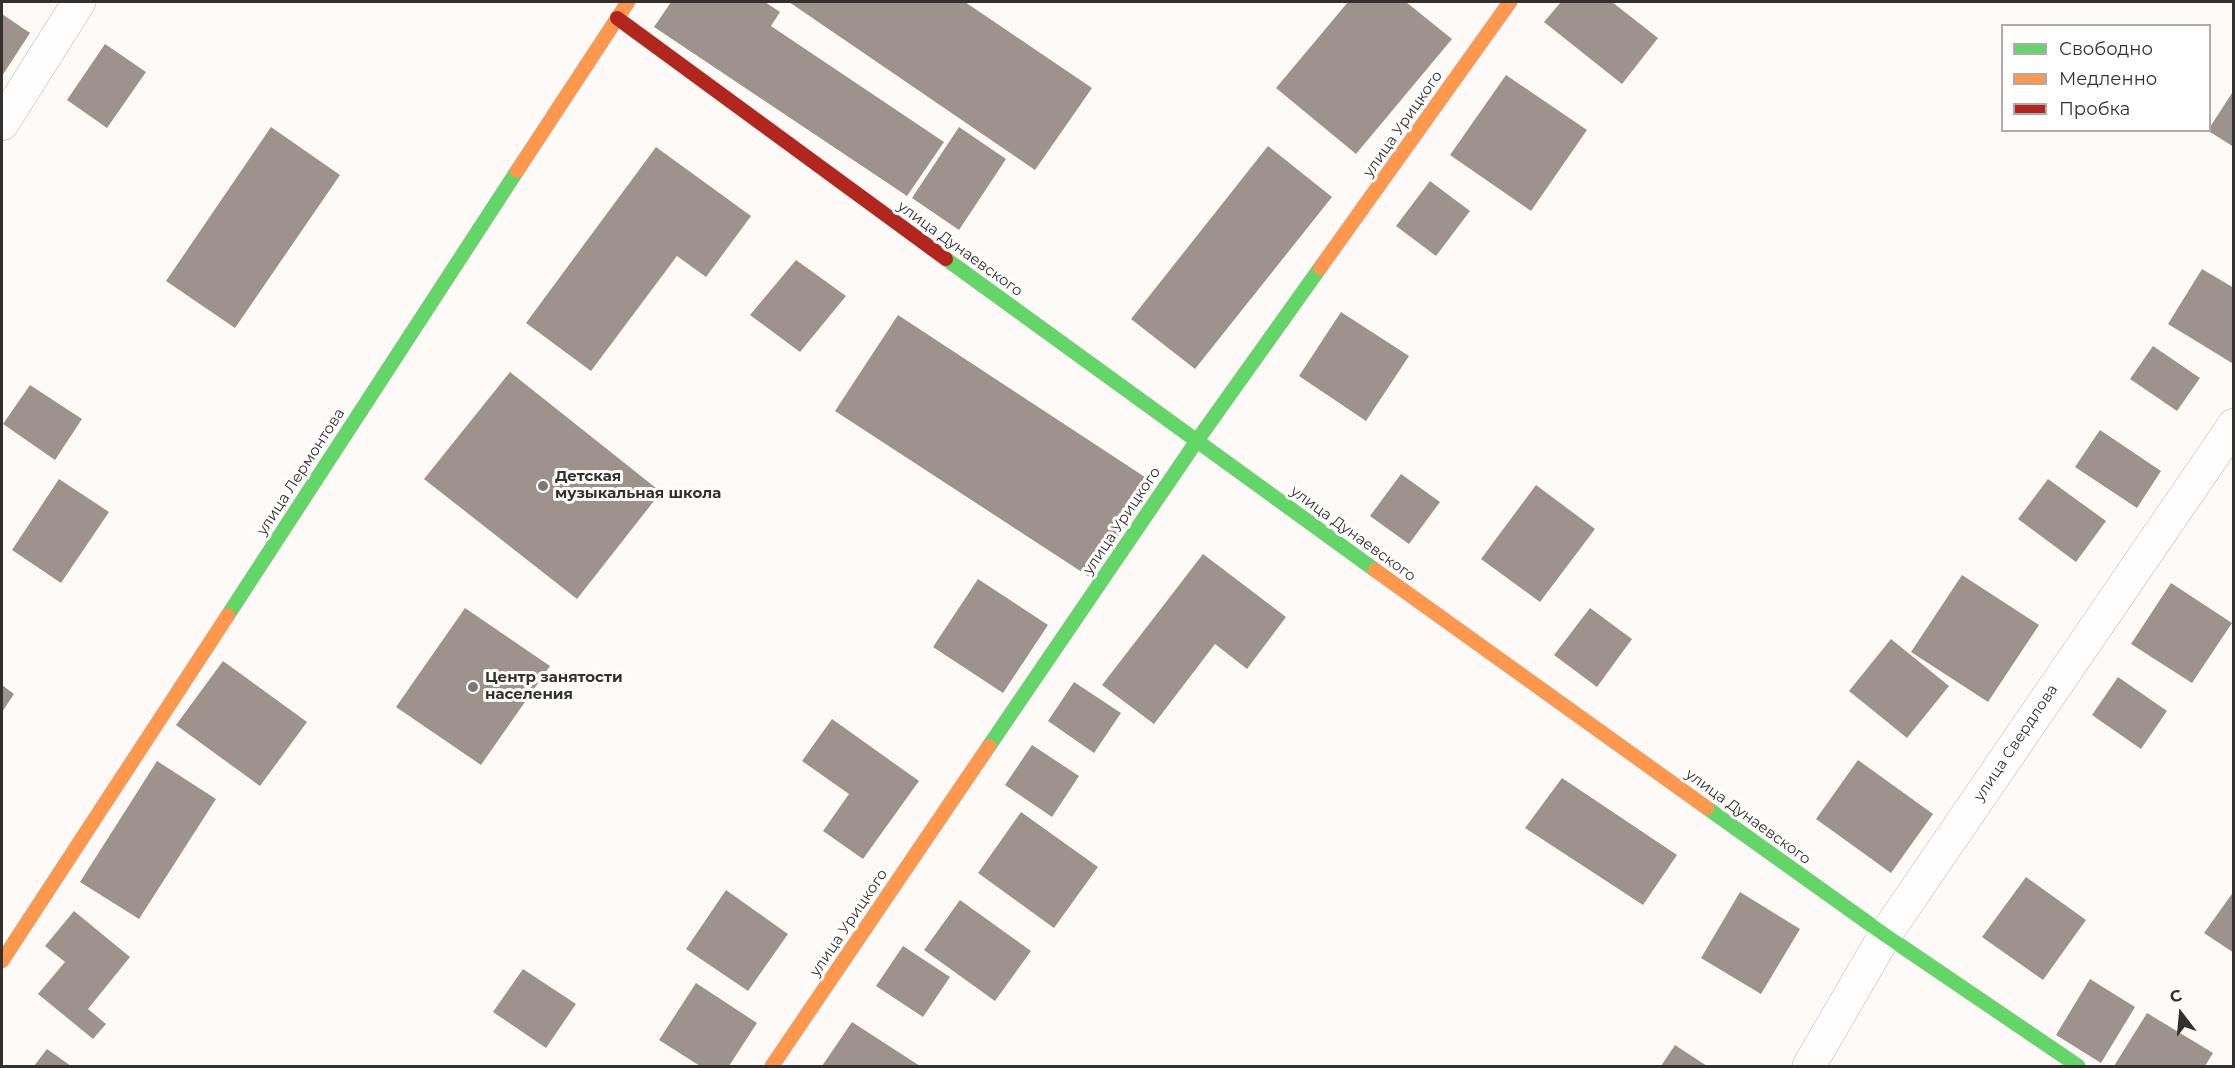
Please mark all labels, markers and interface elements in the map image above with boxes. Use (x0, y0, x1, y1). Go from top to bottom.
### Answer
legend (2001, 24, 2211, 132)
text: Свободно (2059, 38, 2153, 60)
street label: улица Урицкого (1360, 67, 1446, 181)
text: Медленно (2059, 68, 2157, 90)
text: Пробка (2059, 98, 2130, 120)
street label: улица Дунаевского (894, 197, 1026, 301)
street label: улица Лермонтова (253, 405, 349, 539)
street label: улица Урицкого (1079, 464, 1165, 578)
place label: Детская музыкальная школа (555, 468, 721, 503)
marker: Детская музыкальная школа (536, 479, 550, 493)
street label: улица Дунаевского (1287, 482, 1419, 586)
place label: Центр занятости населения (485, 669, 623, 704)
marker: Центр занятости населения (466, 680, 480, 694)
street label: улица Свердлова (1970, 681, 2062, 805)
street label: улица Дунаевского (1682, 765, 1814, 869)
street label: улица Урицкого (806, 866, 892, 980)
north arrow (2151, 984, 2211, 1044)
text: С (2168, 985, 2184, 1007)

